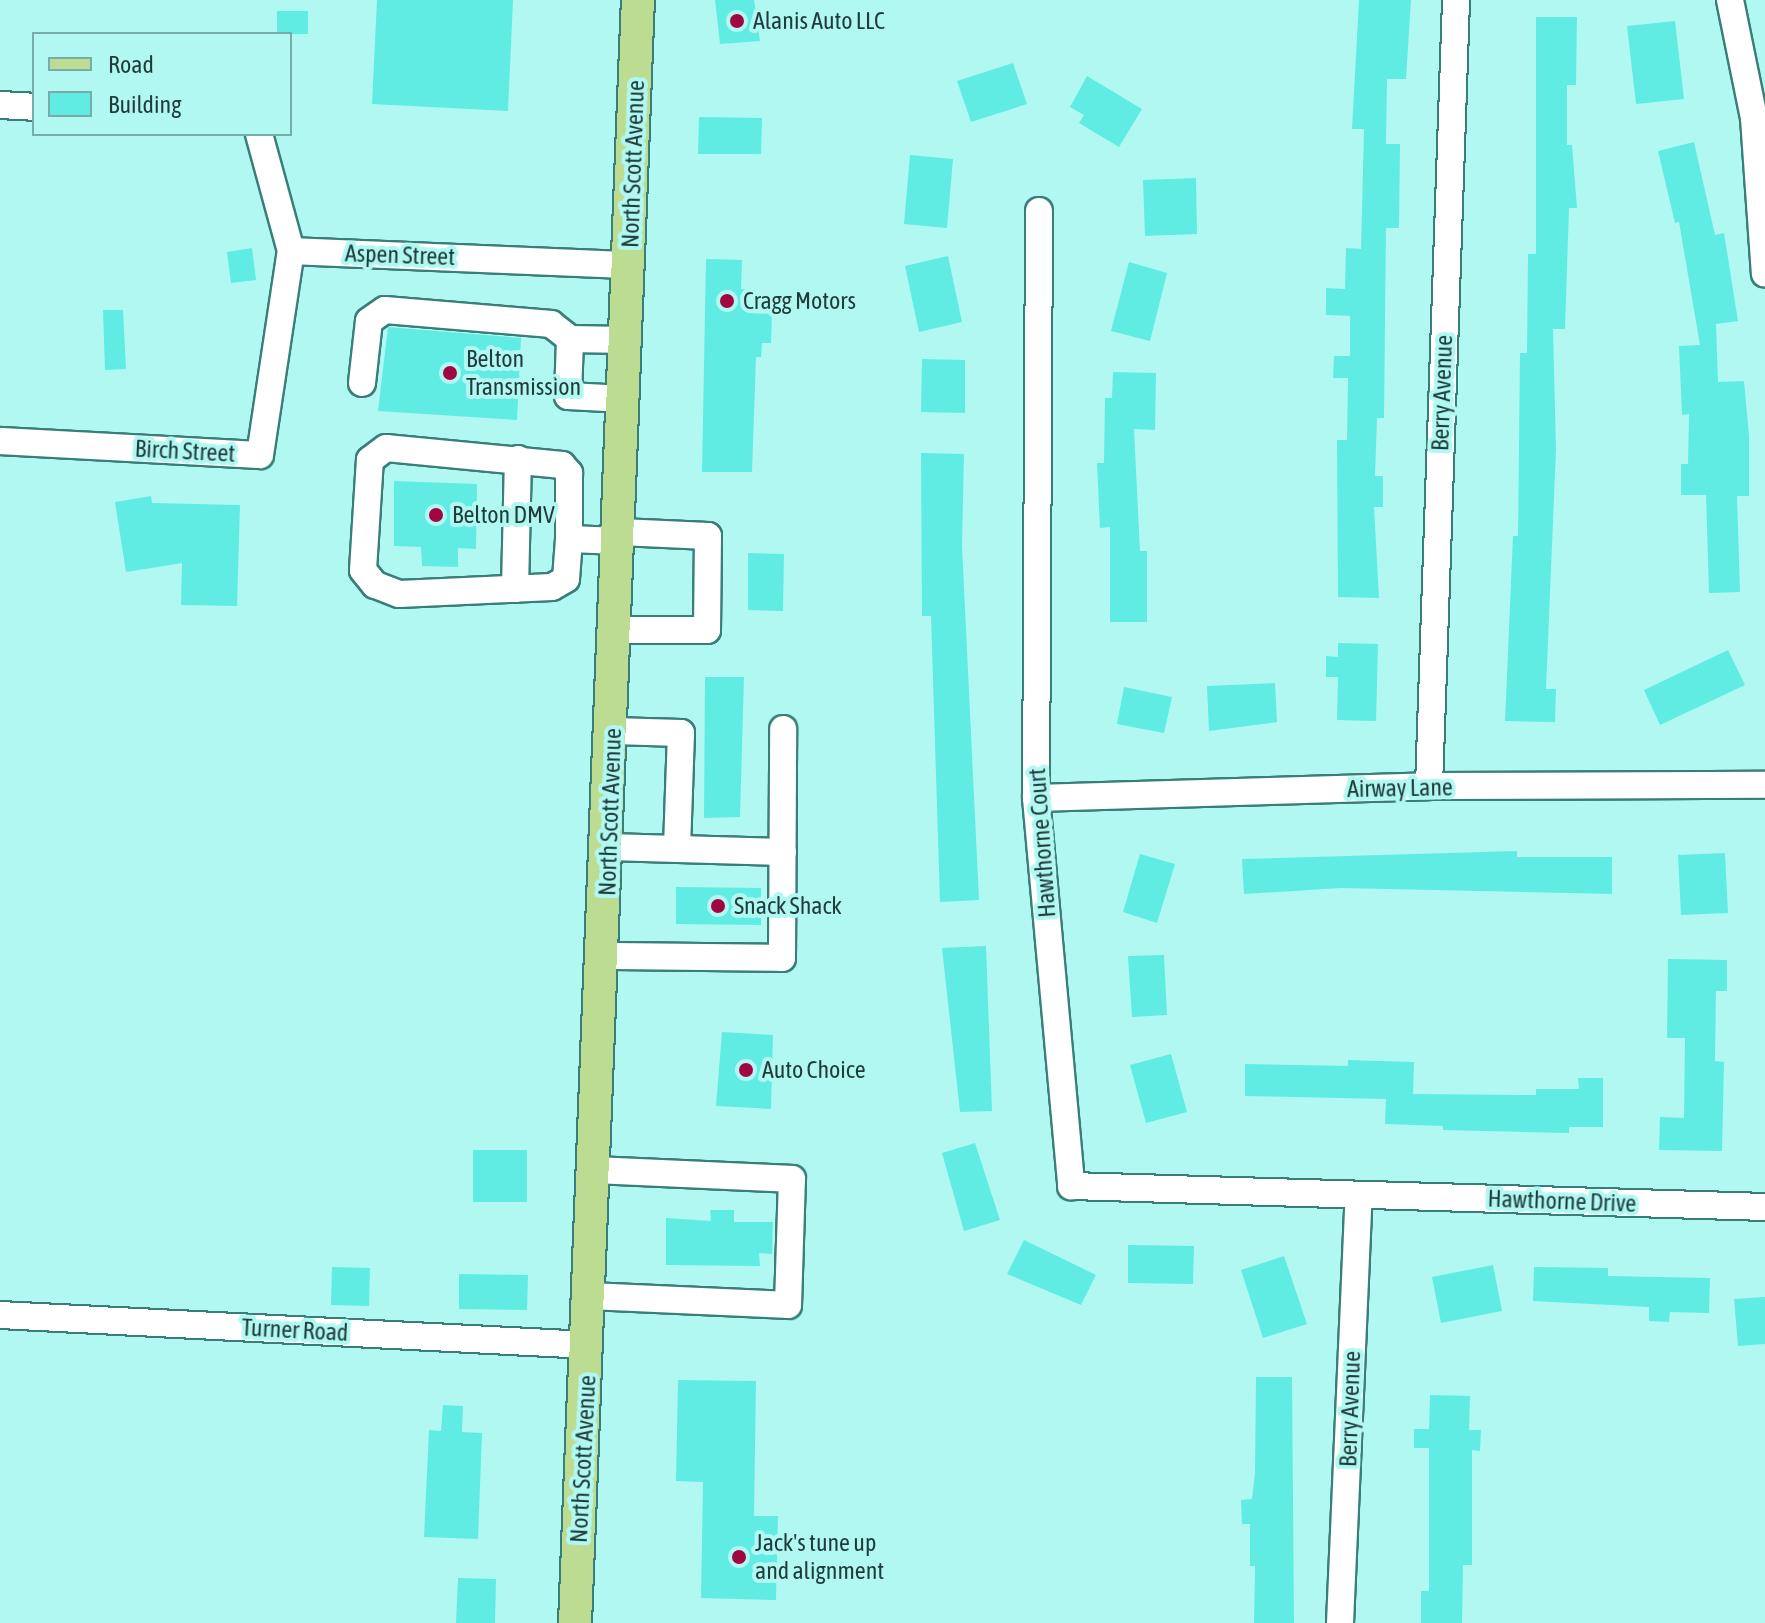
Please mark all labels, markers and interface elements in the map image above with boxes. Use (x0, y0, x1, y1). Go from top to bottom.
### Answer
place label: Alanis Auto LLC (753, 7, 885, 35)
marker: Alanis Auto LLC (728, 12, 746, 30)
legend (32, 32, 292, 136)
text: Road (108, 51, 154, 78)
street label: North Scott Avenue (616, 80, 650, 248)
text: Building (108, 91, 181, 118)
street label: Aspen Street (344, 239, 456, 271)
place label: Cragg Motors (743, 287, 856, 315)
marker: Cragg Motors (718, 292, 736, 310)
street label: Berry Avenue (1426, 335, 1458, 451)
place label: Belton Transmission (466, 345, 581, 401)
marker: Belton Transmission (441, 364, 459, 382)
street label: Birch Street (134, 434, 236, 468)
place label: Belton DMV (452, 501, 555, 529)
marker: Belton DMV (427, 506, 445, 524)
street label: North Scott Avenue (593, 728, 627, 896)
street label: Hawthorne Court (1022, 767, 1062, 919)
street label: Airway Lane (1347, 773, 1453, 803)
place label: Snack Shack (734, 892, 842, 920)
marker: Snack Shack (709, 897, 727, 915)
place label: Auto Choice (762, 1056, 866, 1084)
marker: Auto Choice (737, 1061, 755, 1079)
street label: Hawthorne Drive (1487, 1184, 1637, 1218)
street label: Turner Road (241, 1313, 349, 1347)
street label: Berry Avenue (1334, 1351, 1366, 1467)
street label: North Scott Avenue (564, 1374, 602, 1544)
place label: Jack's tune up and alignment (755, 1529, 884, 1585)
marker: Jack's tune up and alignment (730, 1548, 748, 1566)

